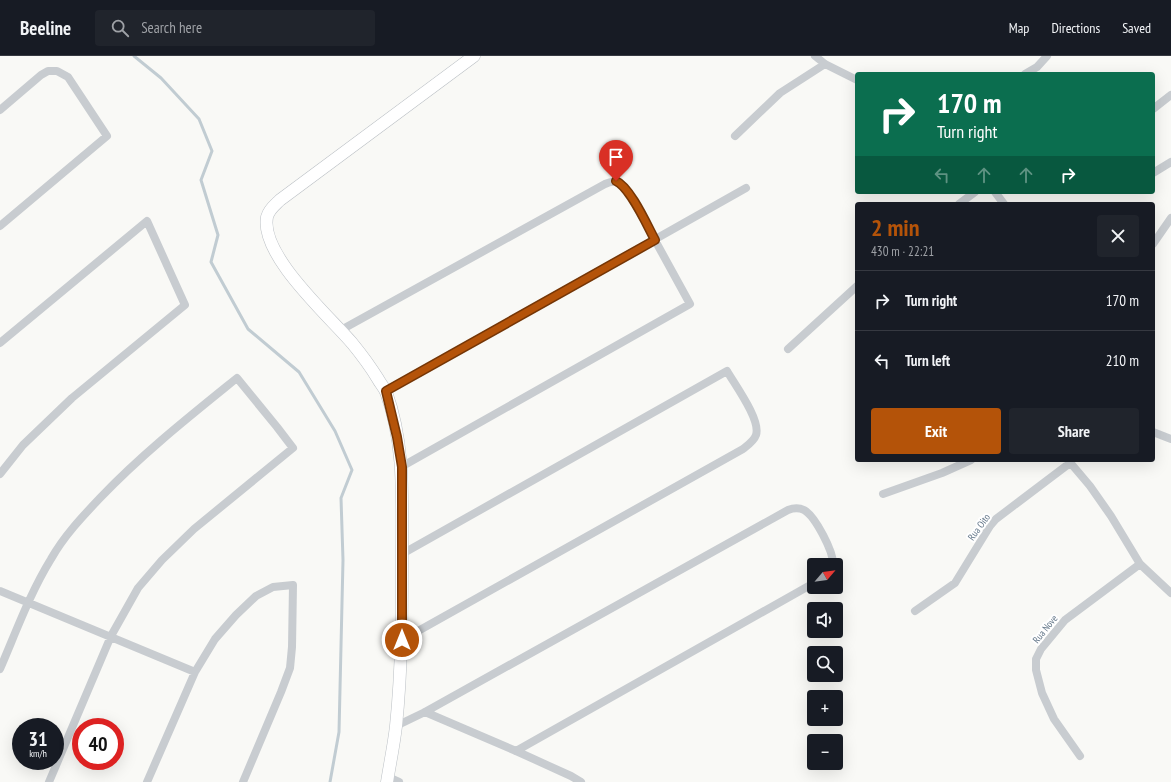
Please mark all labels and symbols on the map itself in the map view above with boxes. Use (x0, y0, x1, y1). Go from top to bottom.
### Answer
pin (599, 140, 633, 181)
street label: Rua Oito (965, 511, 993, 543)
north arrow (807, 558, 843, 594)
street label: Rua Nove (1030, 612, 1060, 646)
position arrow (381, 619, 423, 661)
speed limit sign: 40 (72, 718, 124, 770)

